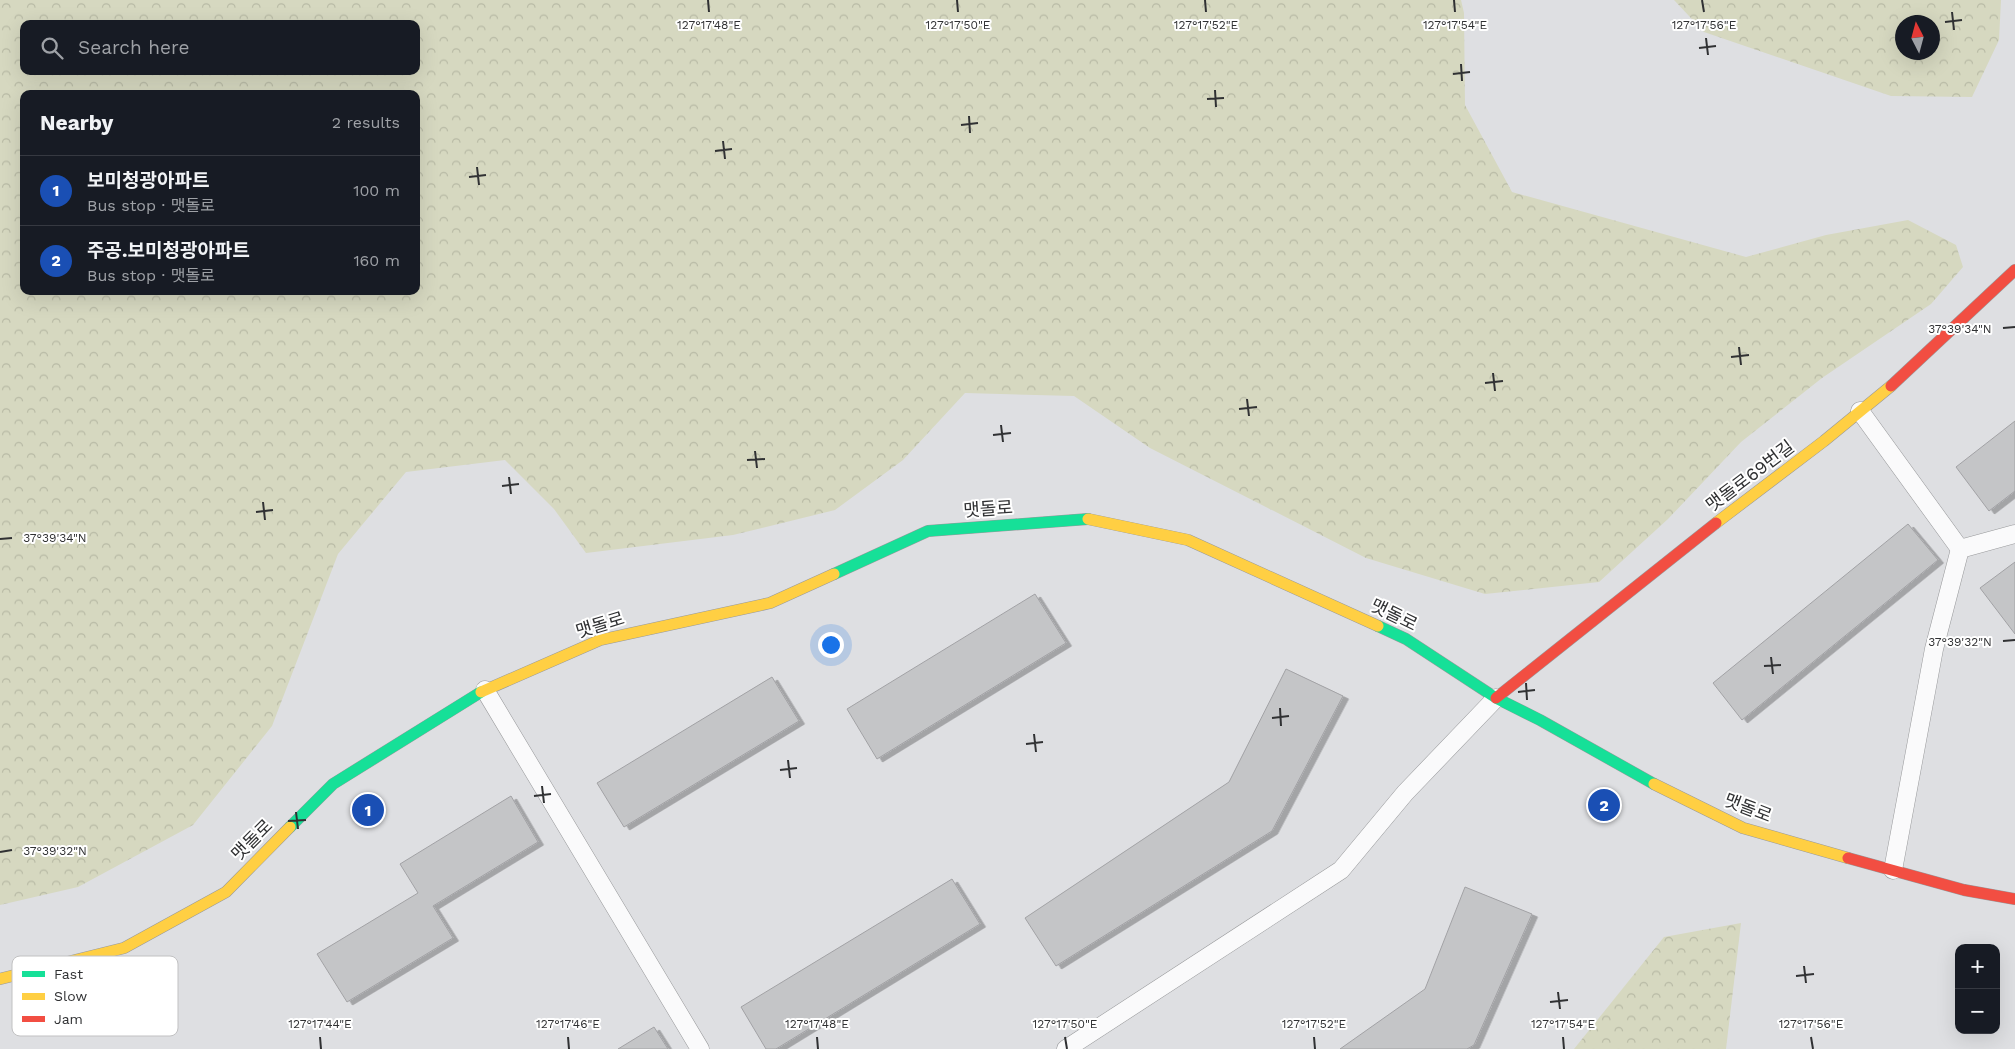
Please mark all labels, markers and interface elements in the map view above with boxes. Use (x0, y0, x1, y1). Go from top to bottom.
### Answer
north arrow (1895, 15, 1940, 60)
text: 127°17'48"E (677, 18, 741, 32)
text: 127°17'50"E (926, 18, 991, 32)
text: 127°17'52"E (1174, 18, 1239, 32)
text: 127°17'54"E (1423, 18, 1487, 32)
text: 127°17'56"E (1672, 18, 1737, 32)
search box (20, 20, 420, 75)
icon: search (38, 34, 66, 62)
text: Search here (78, 36, 189, 59)
text: Nearby (40, 110, 113, 135)
text: 2 results (332, 113, 400, 132)
text: 보미청광아파트 (87, 169, 209, 192)
text: 1 (53, 181, 59, 200)
text: 100 m (353, 181, 400, 200)
text: Bus stop · 맷돌로 (87, 196, 215, 215)
text: 주공.보미청광아파트 (87, 239, 250, 262)
text: 2 (51, 251, 61, 270)
text: 160 m (353, 251, 400, 270)
text: Bus stop · 맷돌로 (87, 266, 215, 285)
text: 37°39'34"N (1928, 322, 1992, 336)
street label: 맷돌로69번길 (1702, 436, 1798, 516)
street label: 맷돌로 (962, 496, 1013, 521)
text: 37°39'34"N (23, 531, 87, 545)
street label: 맷돌로 (1367, 594, 1421, 635)
street label: 맷돌로 (573, 607, 627, 642)
your location (818, 632, 844, 658)
text: 37°39'32"N (1928, 635, 1992, 649)
pin: 2 (1588, 786, 1620, 824)
street label: 맷돌로 (1721, 789, 1775, 826)
pin: 1 (352, 791, 384, 829)
street label: 맷돌로 (227, 815, 277, 865)
text: 37°39'32"N (23, 844, 87, 858)
map controls (1955, 944, 2000, 1034)
button: + (1955, 944, 2000, 989)
legend (12, 956, 178, 1036)
text: Fast (54, 966, 83, 982)
text: Slow (54, 988, 87, 1004)
button: − (1955, 989, 2000, 1034)
text: Jam (54, 1011, 83, 1027)
text: 127°17'44"E (288, 1017, 352, 1031)
text: 127°17'46"E (536, 1017, 600, 1031)
text: 127°17'48"E (785, 1017, 849, 1031)
text: 127°17'50"E (1033, 1017, 1098, 1031)
text: 127°17'52"E (1282, 1017, 1347, 1031)
text: 127°17'54"E (1531, 1017, 1595, 1031)
text: 127°17'56"E (1779, 1017, 1844, 1031)

